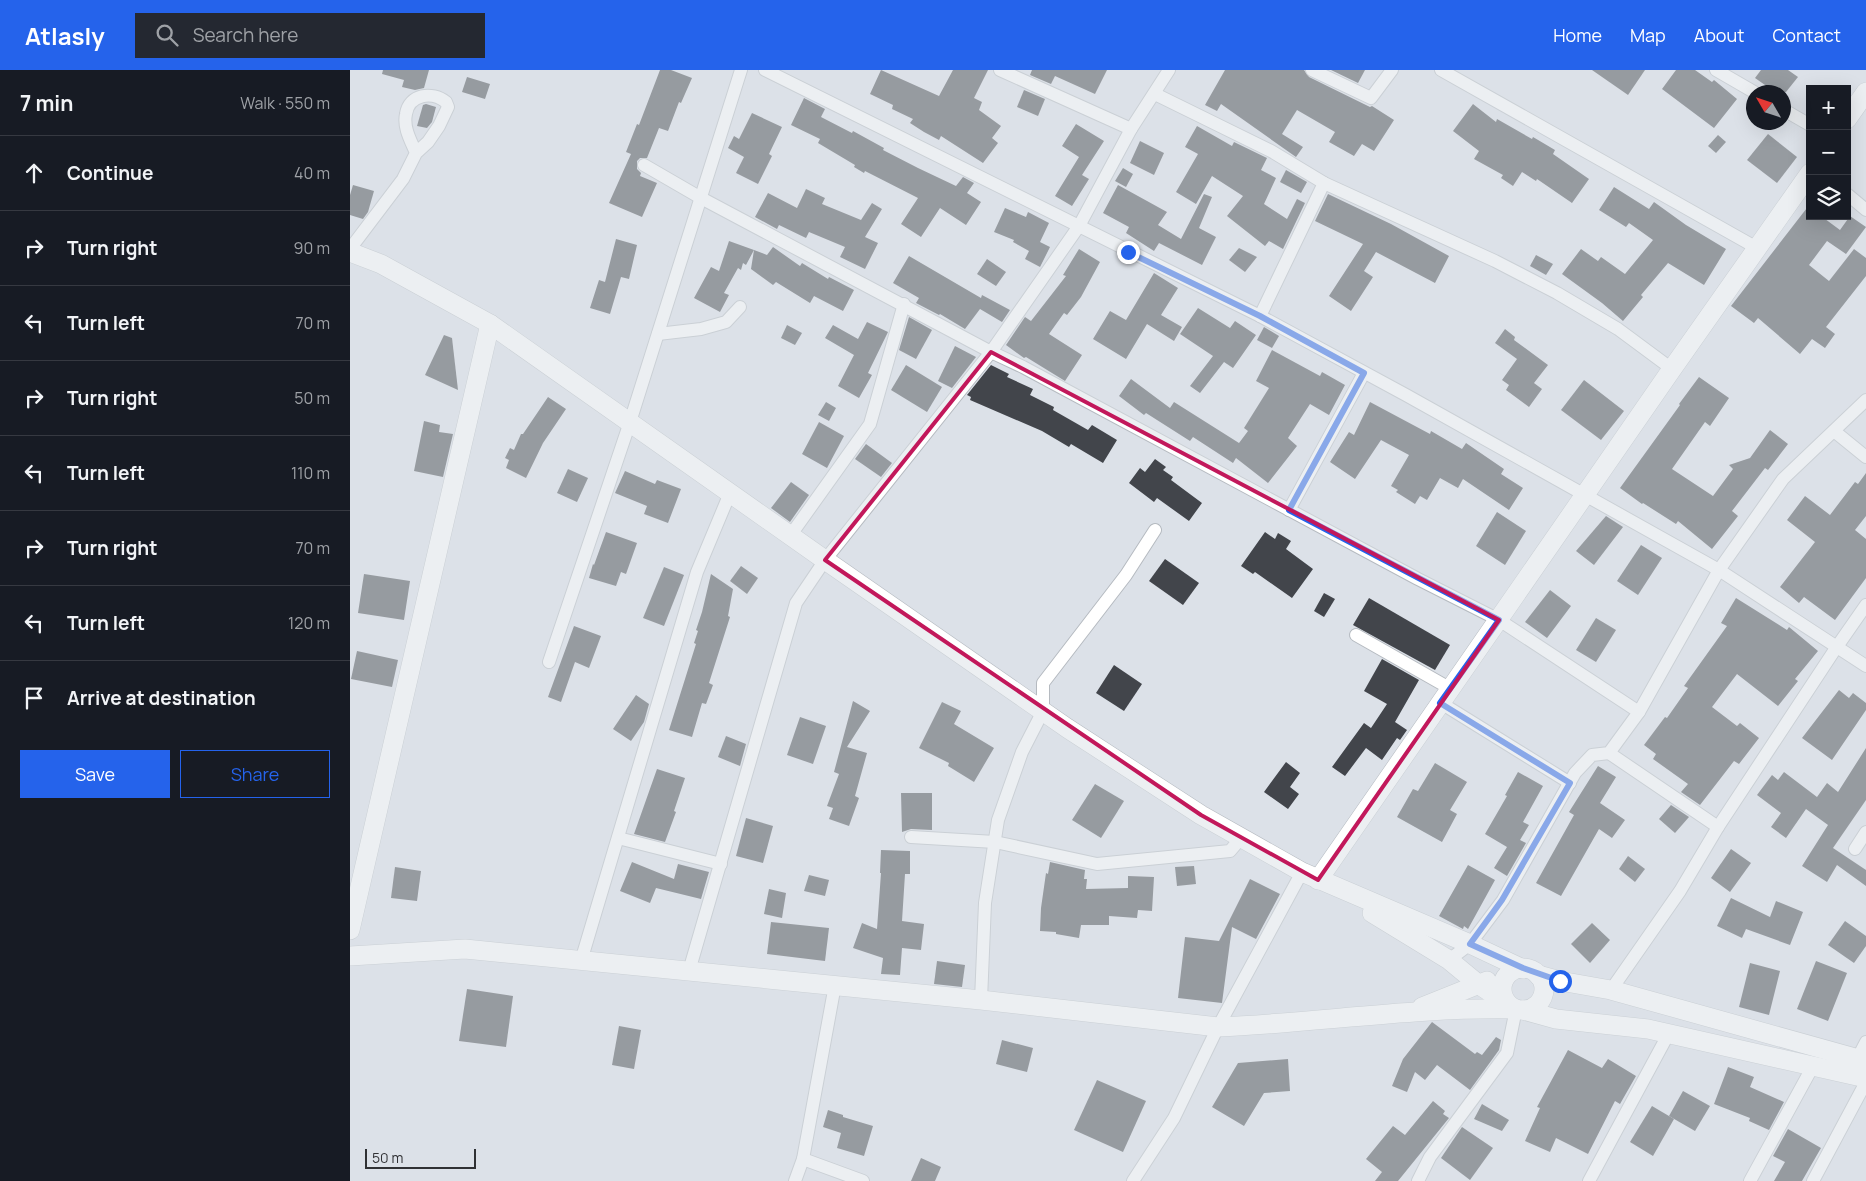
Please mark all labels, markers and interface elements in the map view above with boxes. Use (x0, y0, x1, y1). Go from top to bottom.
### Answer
search box (135, 13, 485, 58)
text: Atlasly (25, 19, 105, 52)
icon: search (153, 21, 181, 49)
text: Search here (193, 22, 298, 48)
text: Home (1553, 23, 1602, 47)
text: Map (1630, 23, 1666, 47)
text: About (1694, 23, 1744, 47)
text: Contact (1772, 23, 1841, 47)
north arrow (1746, 85, 1791, 130)
map controls (1806, 85, 1851, 220)
button: + (1806, 85, 1851, 130)
text: 7 min (20, 89, 73, 117)
text: Walk · 550 m (240, 92, 330, 114)
button: − (1806, 130, 1851, 175)
icon: ahead (20, 159, 48, 187)
text: Continue (67, 160, 153, 186)
text: 40 m (294, 162, 330, 184)
button: layers (1806, 175, 1851, 220)
icon: right (20, 234, 48, 262)
text: Turn right (67, 235, 157, 261)
text: 90 m (294, 237, 330, 259)
route end (1117, 241, 1140, 264)
icon: left (20, 309, 48, 337)
text: Turn left (67, 310, 145, 336)
text: 70 m (295, 312, 330, 334)
icon: right (20, 384, 48, 412)
text: Turn right (67, 385, 157, 411)
text: 50 m (294, 387, 330, 409)
icon: left (20, 459, 48, 487)
text: Turn left (67, 460, 145, 486)
text: 110 m (291, 462, 330, 484)
icon: right (20, 534, 48, 562)
text: Turn right (67, 535, 157, 561)
text: 70 m (295, 537, 330, 559)
icon: left (20, 609, 48, 637)
text: Turn left (67, 610, 145, 636)
text: 120 m (288, 612, 330, 634)
icon: arrive (20, 684, 48, 712)
text: Arrive at destination (67, 685, 256, 711)
button: Save (20, 750, 170, 798)
button: Share (180, 750, 330, 798)
route start (1549, 970, 1572, 993)
scale bar (365, 1146, 476, 1169)
text: 50 m (372, 1148, 403, 1167)

